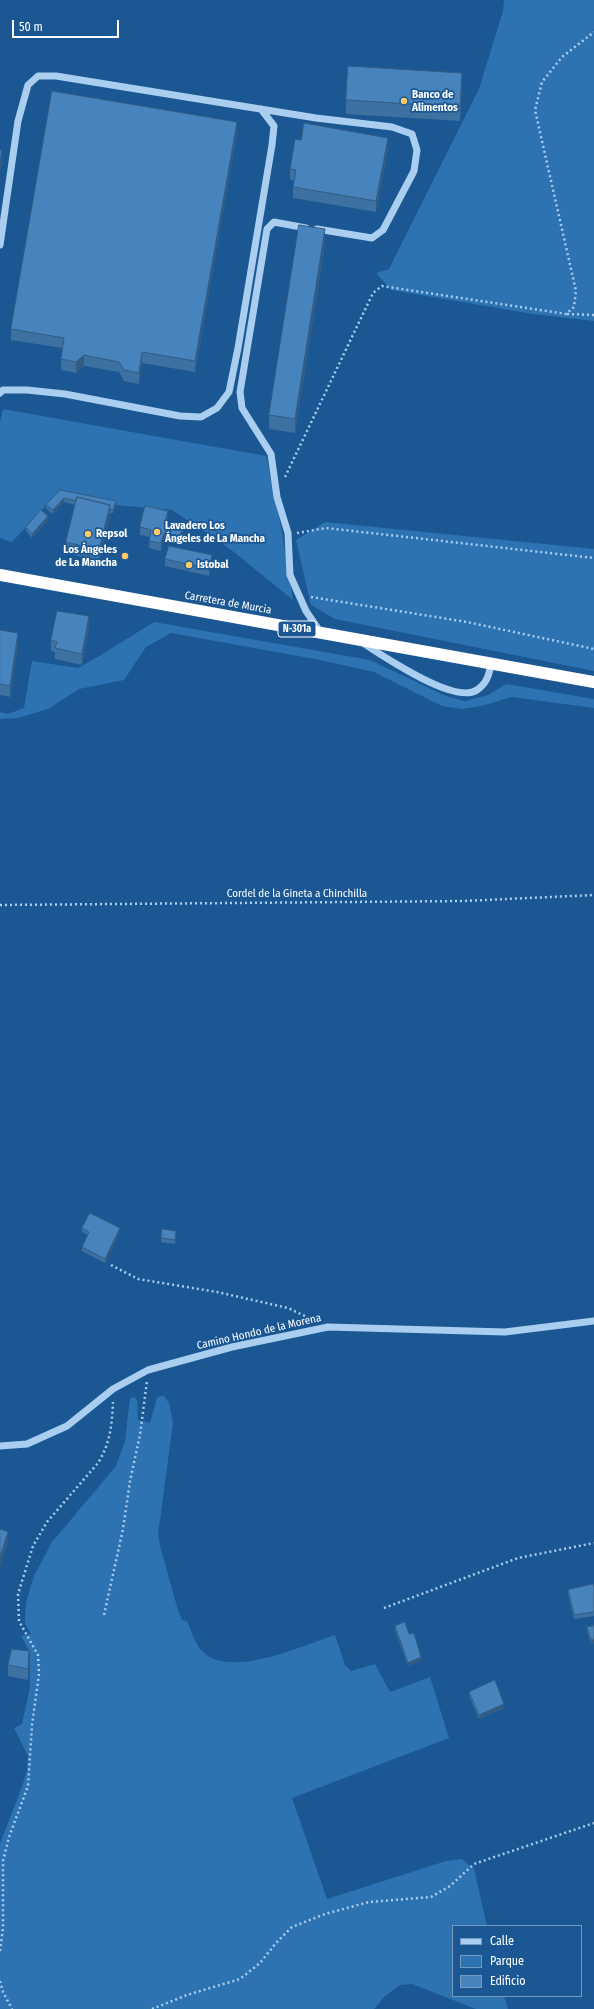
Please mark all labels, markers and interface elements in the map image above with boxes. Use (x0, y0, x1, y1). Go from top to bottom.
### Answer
scale bar (14, 12, 121, 38)
text: 50 m (19, 20, 43, 34)
place label: Banco de Alimentos (412, 88, 458, 114)
marker: Banco de Alimentos (399, 96, 409, 106)
place label: Lavadero Los Ángeles de La Mancha (165, 519, 265, 545)
place label: Repsol (96, 527, 127, 541)
marker: Lavadero Los Ángeles de La Mancha (152, 527, 162, 537)
marker: Repsol (83, 529, 93, 539)
place label: Los Ángeles de La Mancha (55, 543, 117, 569)
marker: Los Ángeles de La Mancha (120, 551, 130, 561)
place label: Istobal (197, 558, 229, 572)
marker: Istobal (184, 560, 194, 570)
street label: Carretera de Murcia (184, 589, 272, 617)
road number: N-301a (278, 621, 316, 637)
street label: Cordel de la Gineta a Chinchilla (227, 887, 367, 901)
street label: Camino Hondo de la Morena (196, 1311, 322, 1353)
legend (452, 1925, 582, 1997)
text: Calle (490, 1934, 514, 1948)
text: Parque (490, 1954, 524, 1968)
text: Edificio (490, 1974, 526, 1988)

